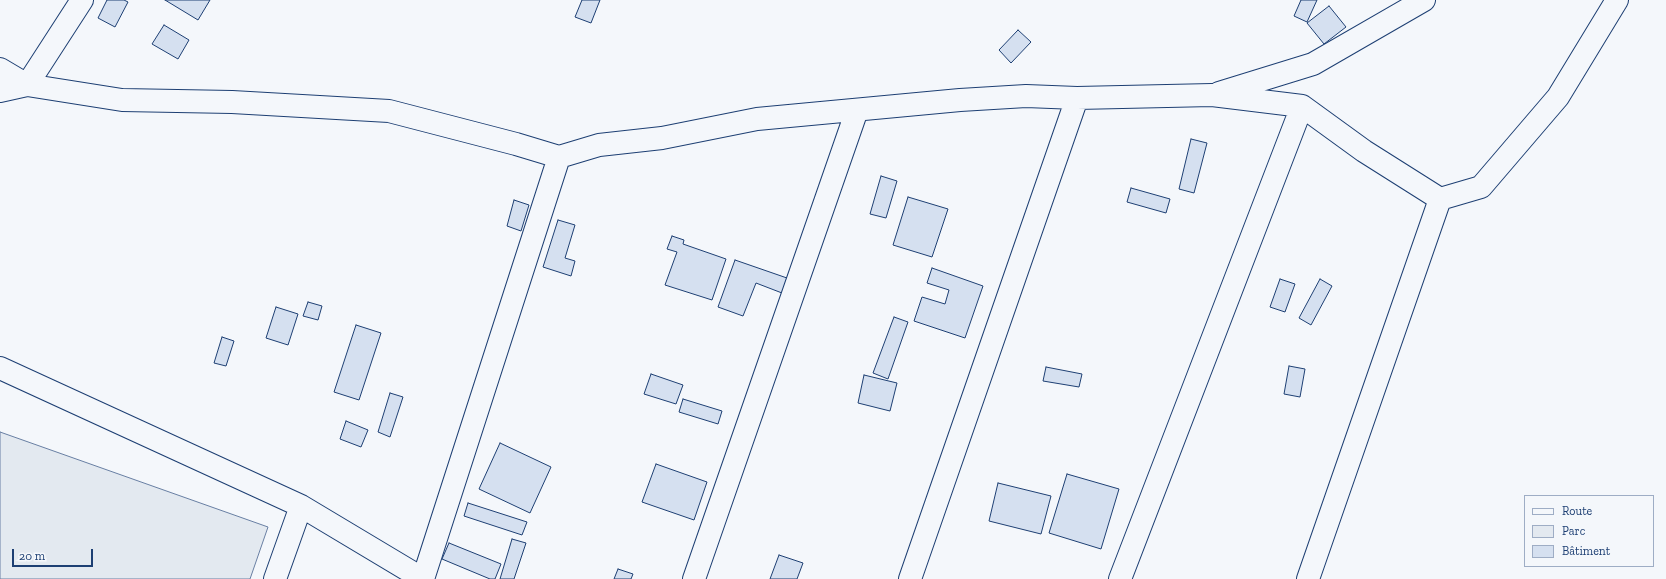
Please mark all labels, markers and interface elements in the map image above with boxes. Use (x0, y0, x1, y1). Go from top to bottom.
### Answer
legend (1524, 495, 1654, 567)
text: Route (1562, 504, 1592, 518)
text: Parc (1562, 524, 1585, 538)
scale bar (14, 541, 95, 567)
text: Bâtiment (1562, 544, 1610, 558)
text: 20 m (19, 549, 45, 563)

